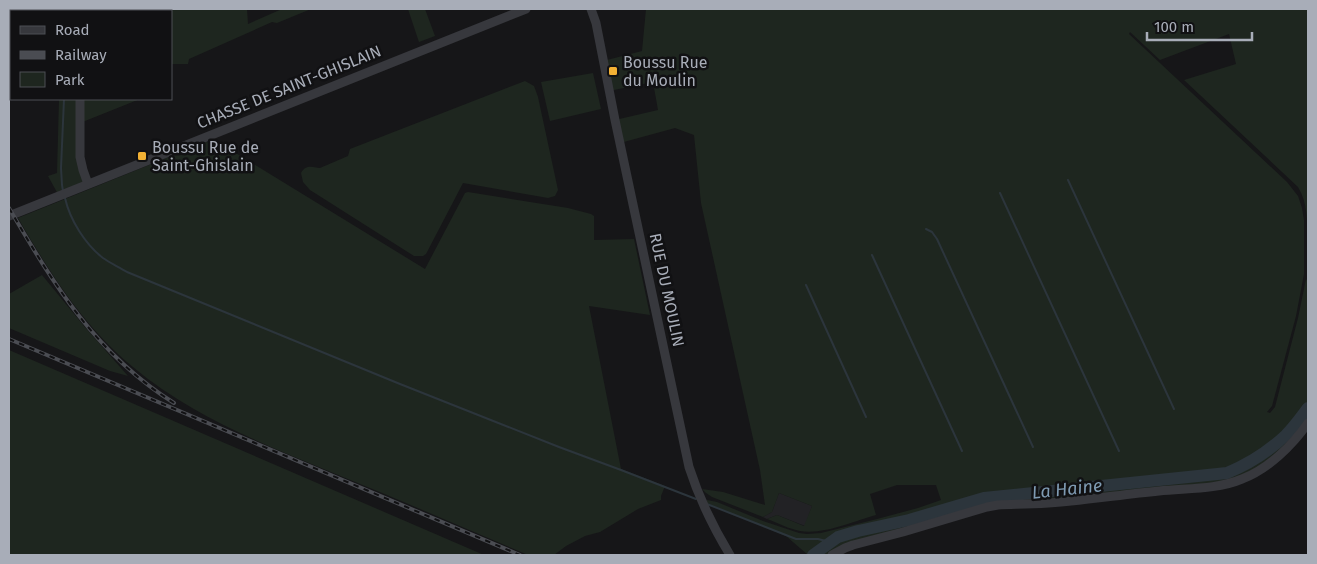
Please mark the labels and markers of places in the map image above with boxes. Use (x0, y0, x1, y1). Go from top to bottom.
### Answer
place label: Boussu Rue du Moulin (623, 53, 707, 90)
marker: Boussu Rue du Moulin (607, 65, 619, 77)
place label: Boussu Rue de Saint-Ghislain (152, 138, 259, 175)
marker: Boussu Rue de Saint-Ghislain (136, 150, 148, 162)

